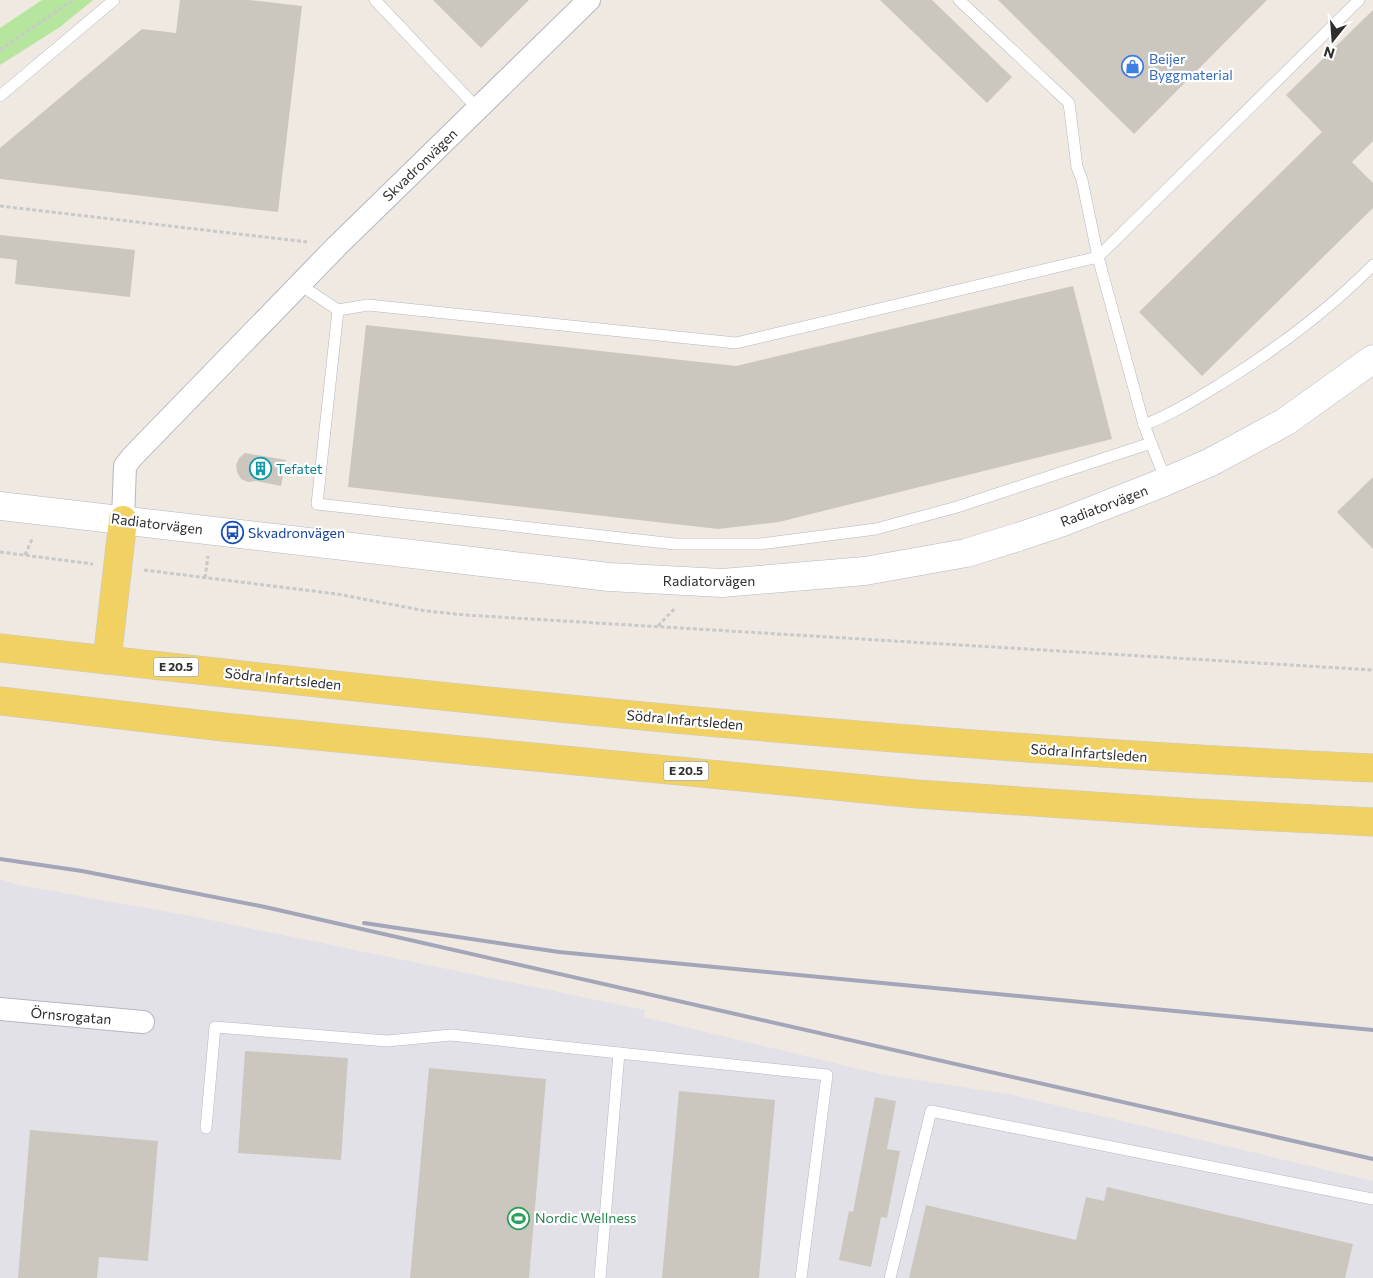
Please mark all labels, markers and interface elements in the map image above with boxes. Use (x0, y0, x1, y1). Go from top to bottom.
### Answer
north arrow (1308, 15, 1358, 65)
text: N (1322, 43, 1337, 63)
place label: Beijer Byggmaterial (1149, 50, 1233, 83)
shop icon: Beijer Byggmaterial (1121, 55, 1145, 79)
street label: Skvadronvägen (379, 125, 460, 204)
building icon: Tefatet (248, 457, 272, 481)
place label: Tefatet (276, 460, 323, 477)
street label: Radiatorvägen (1058, 481, 1150, 530)
street label: Radiatorvägen (110, 509, 204, 538)
bus stop icon: Skvadronvägen (220, 521, 244, 545)
place label: Skvadronvägen (248, 524, 345, 541)
street label: Radiatorvägen (663, 572, 755, 589)
road number: E 20.5 (154, 658, 198, 676)
street label: Södra Infartsleden (224, 664, 342, 693)
street label: Södra Infartsleden (626, 706, 744, 733)
street label: Södra Infartsleden (1030, 740, 1148, 765)
road number: E 20.5 (664, 761, 708, 780)
street label: Örnsrogatan (30, 1004, 112, 1028)
sports icon: Nordic Wellness (507, 1206, 531, 1230)
place label: Nordic Wellness (535, 1209, 636, 1226)

